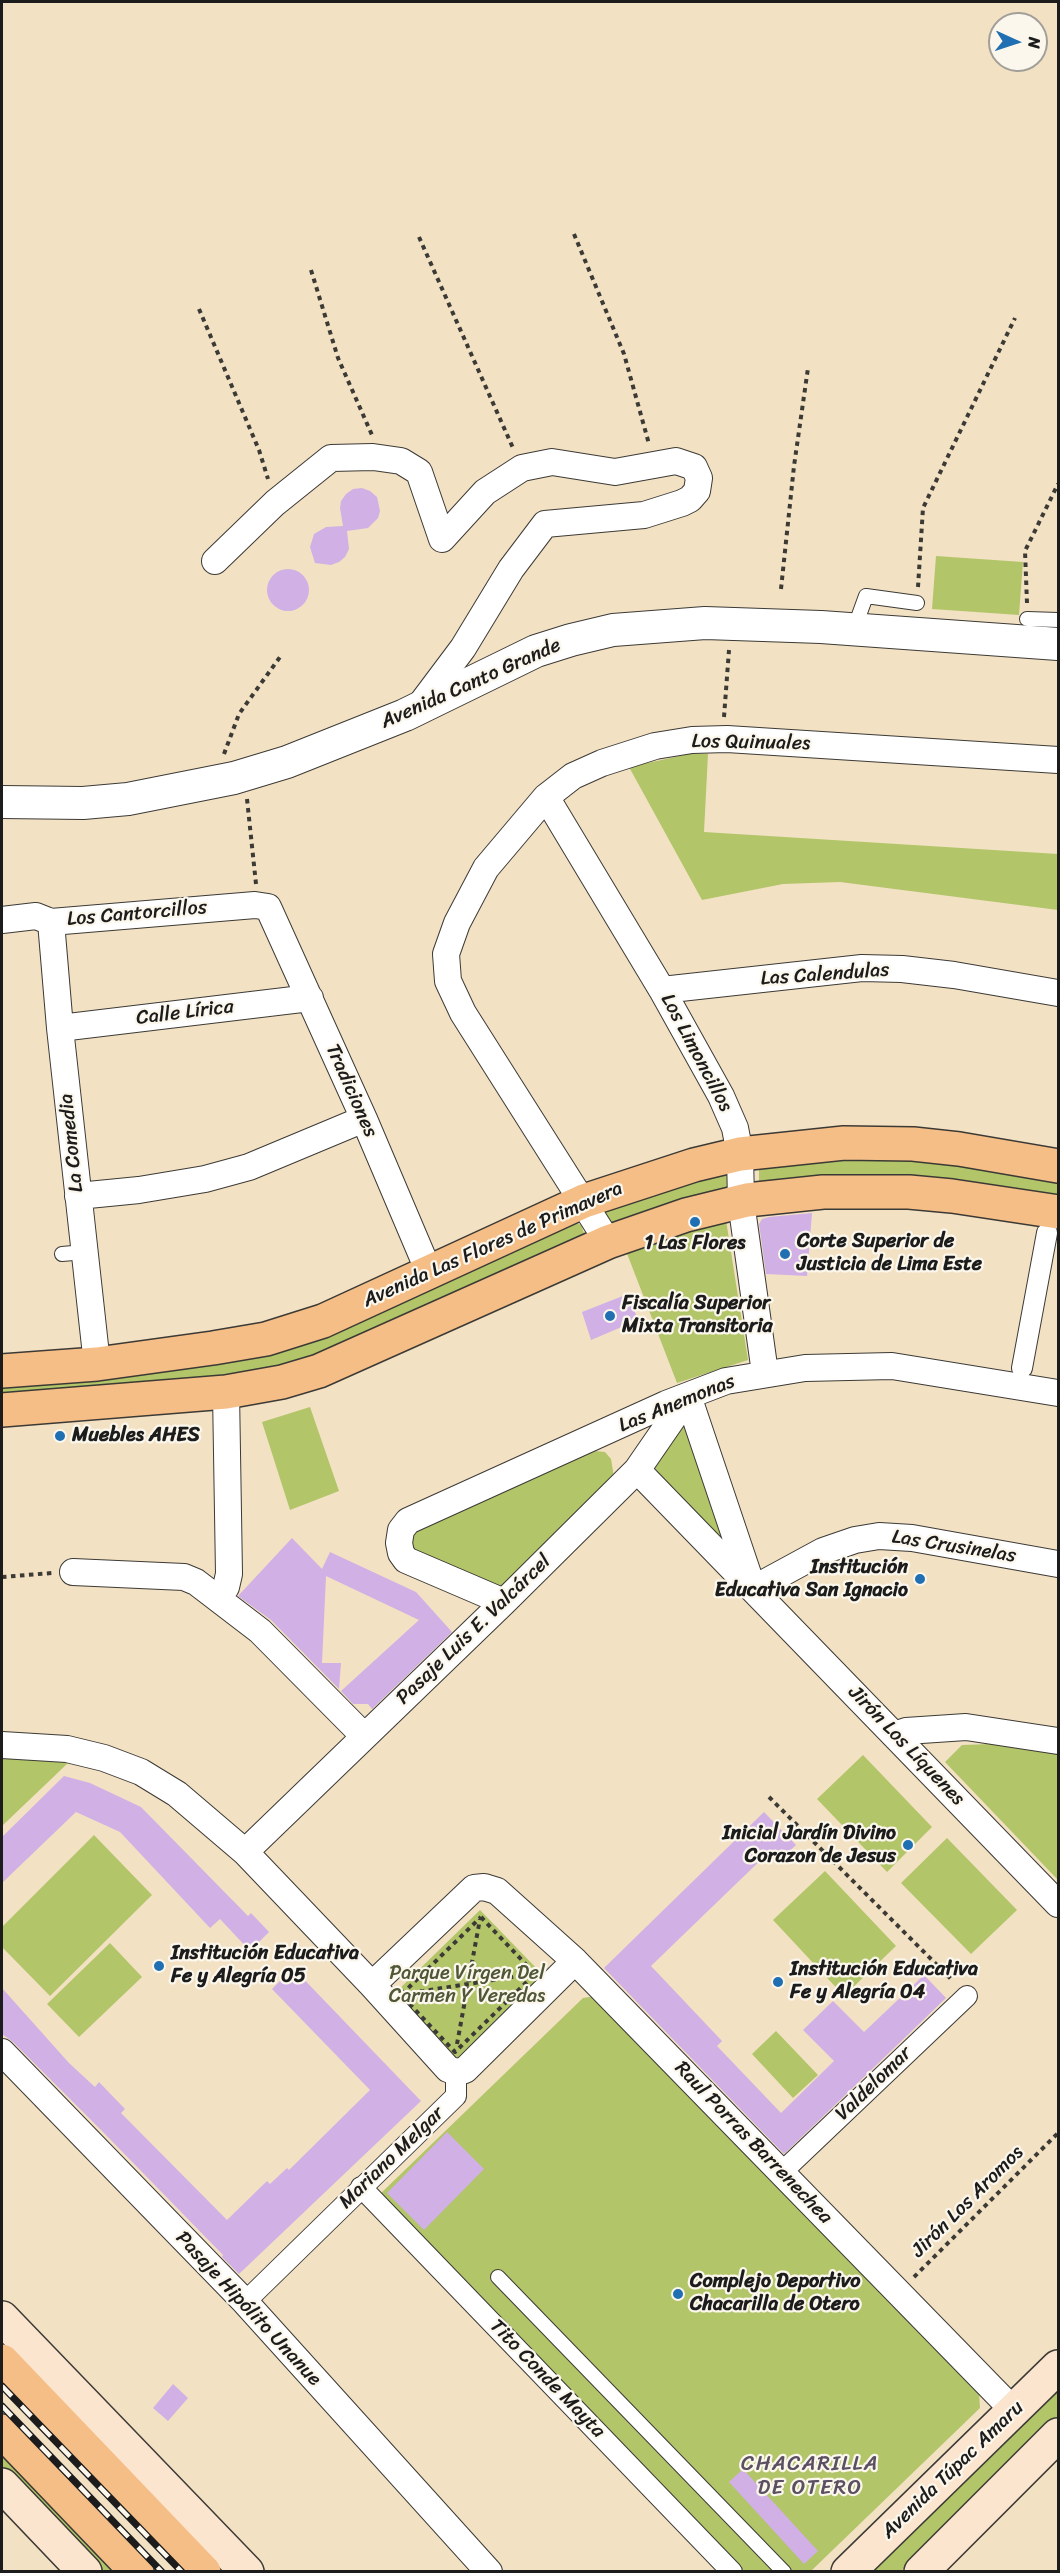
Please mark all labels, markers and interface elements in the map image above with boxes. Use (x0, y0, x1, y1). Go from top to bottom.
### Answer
north arrow (988, 12, 1048, 72)
text: N (1020, 37, 1049, 49)
street label: Avenida Canto Grande (377, 633, 565, 735)
street label: Los Quinuales (691, 730, 811, 756)
street label: Los Cantorcillos (66, 896, 208, 932)
street label: Las Calendulas (760, 959, 890, 991)
street label: Los Limoncillos (655, 990, 737, 1116)
street label: Calle Lírica (135, 995, 235, 1031)
street label: Tradiciones (320, 1041, 382, 1141)
street label: La Comedia (55, 1093, 89, 1193)
street label: Avenida Las Flores de Primavera (360, 1177, 626, 1313)
marker: 1 Las Flores (688, 1215, 702, 1229)
place label: Corte Superior de Justicia de Lima Este (797, 1230, 982, 1277)
place label: 1 Las Flores (645, 1232, 745, 1256)
marker: Corte Superior de Justicia de Lima Este (778, 1247, 792, 1261)
place label: Fiscalía Superior Mixta Transitoria (622, 1292, 772, 1339)
marker: Fiscalía Superior Mixta Transitoria (603, 1309, 617, 1323)
street label: Las Anemonas (615, 1370, 739, 1438)
place label: Muebles AHES (72, 1424, 200, 1448)
marker: Muebles AHES (53, 1429, 67, 1443)
street label: Las Crusinelas (890, 1525, 1018, 1569)
street label: Pasaje Luis E. Valcárcel (392, 1550, 556, 1710)
place label: Institución Educativa San Ignacio (715, 1556, 908, 1603)
marker: Institución Educativa San Ignacio (913, 1572, 927, 1586)
street label: Jirón Los Líquenes (843, 1681, 969, 1811)
place label: Inicial Jardín Divino Corazon de Jesus (723, 1822, 896, 1869)
marker: Inicial Jardín Divino Corazon de Jesus (901, 1838, 915, 1852)
place label: Institución Educativa Fe y Alegría 05 (171, 1942, 359, 1989)
place label: Institución Educativa Fe y Alegría 04 (790, 1958, 978, 2005)
marker: Institución Educativa Fe y Alegría 05 (152, 1959, 166, 1973)
park label: Parque Vírgen Del Carmen Y Veredas (389, 1962, 545, 2009)
marker: Institución Educativa Fe y Alegría 04 (771, 1975, 785, 1989)
street label: Valdelomar (831, 2042, 917, 2126)
street label: Raul Porras Barrenechea (669, 2057, 837, 2229)
street label: Mariano Melgar (334, 2102, 450, 2214)
street label: Jirón Los Aromos (907, 2141, 1029, 2263)
street label: Pasaje Hipólito Unanue (170, 2227, 326, 2391)
place label: Complejo Deportivo Chacarilla de Otero (690, 2270, 860, 2317)
marker: Complejo Deportivo Chacarilla de Otero (671, 2287, 685, 2301)
street label: Tito Conde Mayta (484, 2315, 610, 2443)
street label: Avenida Túpac Amaru (877, 2396, 1029, 2544)
district label: CHACARILLA DE OTERO (742, 2452, 878, 2502)

